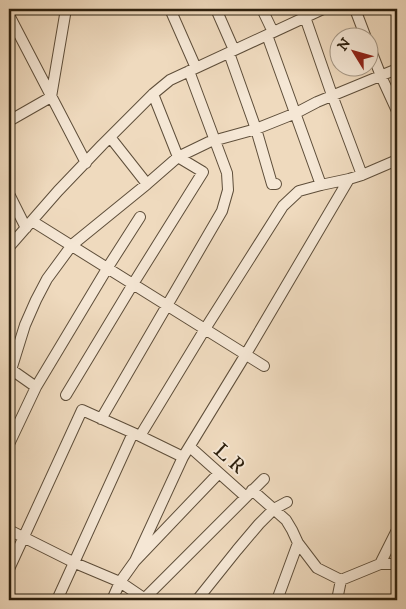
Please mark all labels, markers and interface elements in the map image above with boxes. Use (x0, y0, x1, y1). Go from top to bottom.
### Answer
north arrow (328, 28, 378, 78)
text: N (334, 34, 355, 55)
street label: L R (208, 438, 251, 480)

